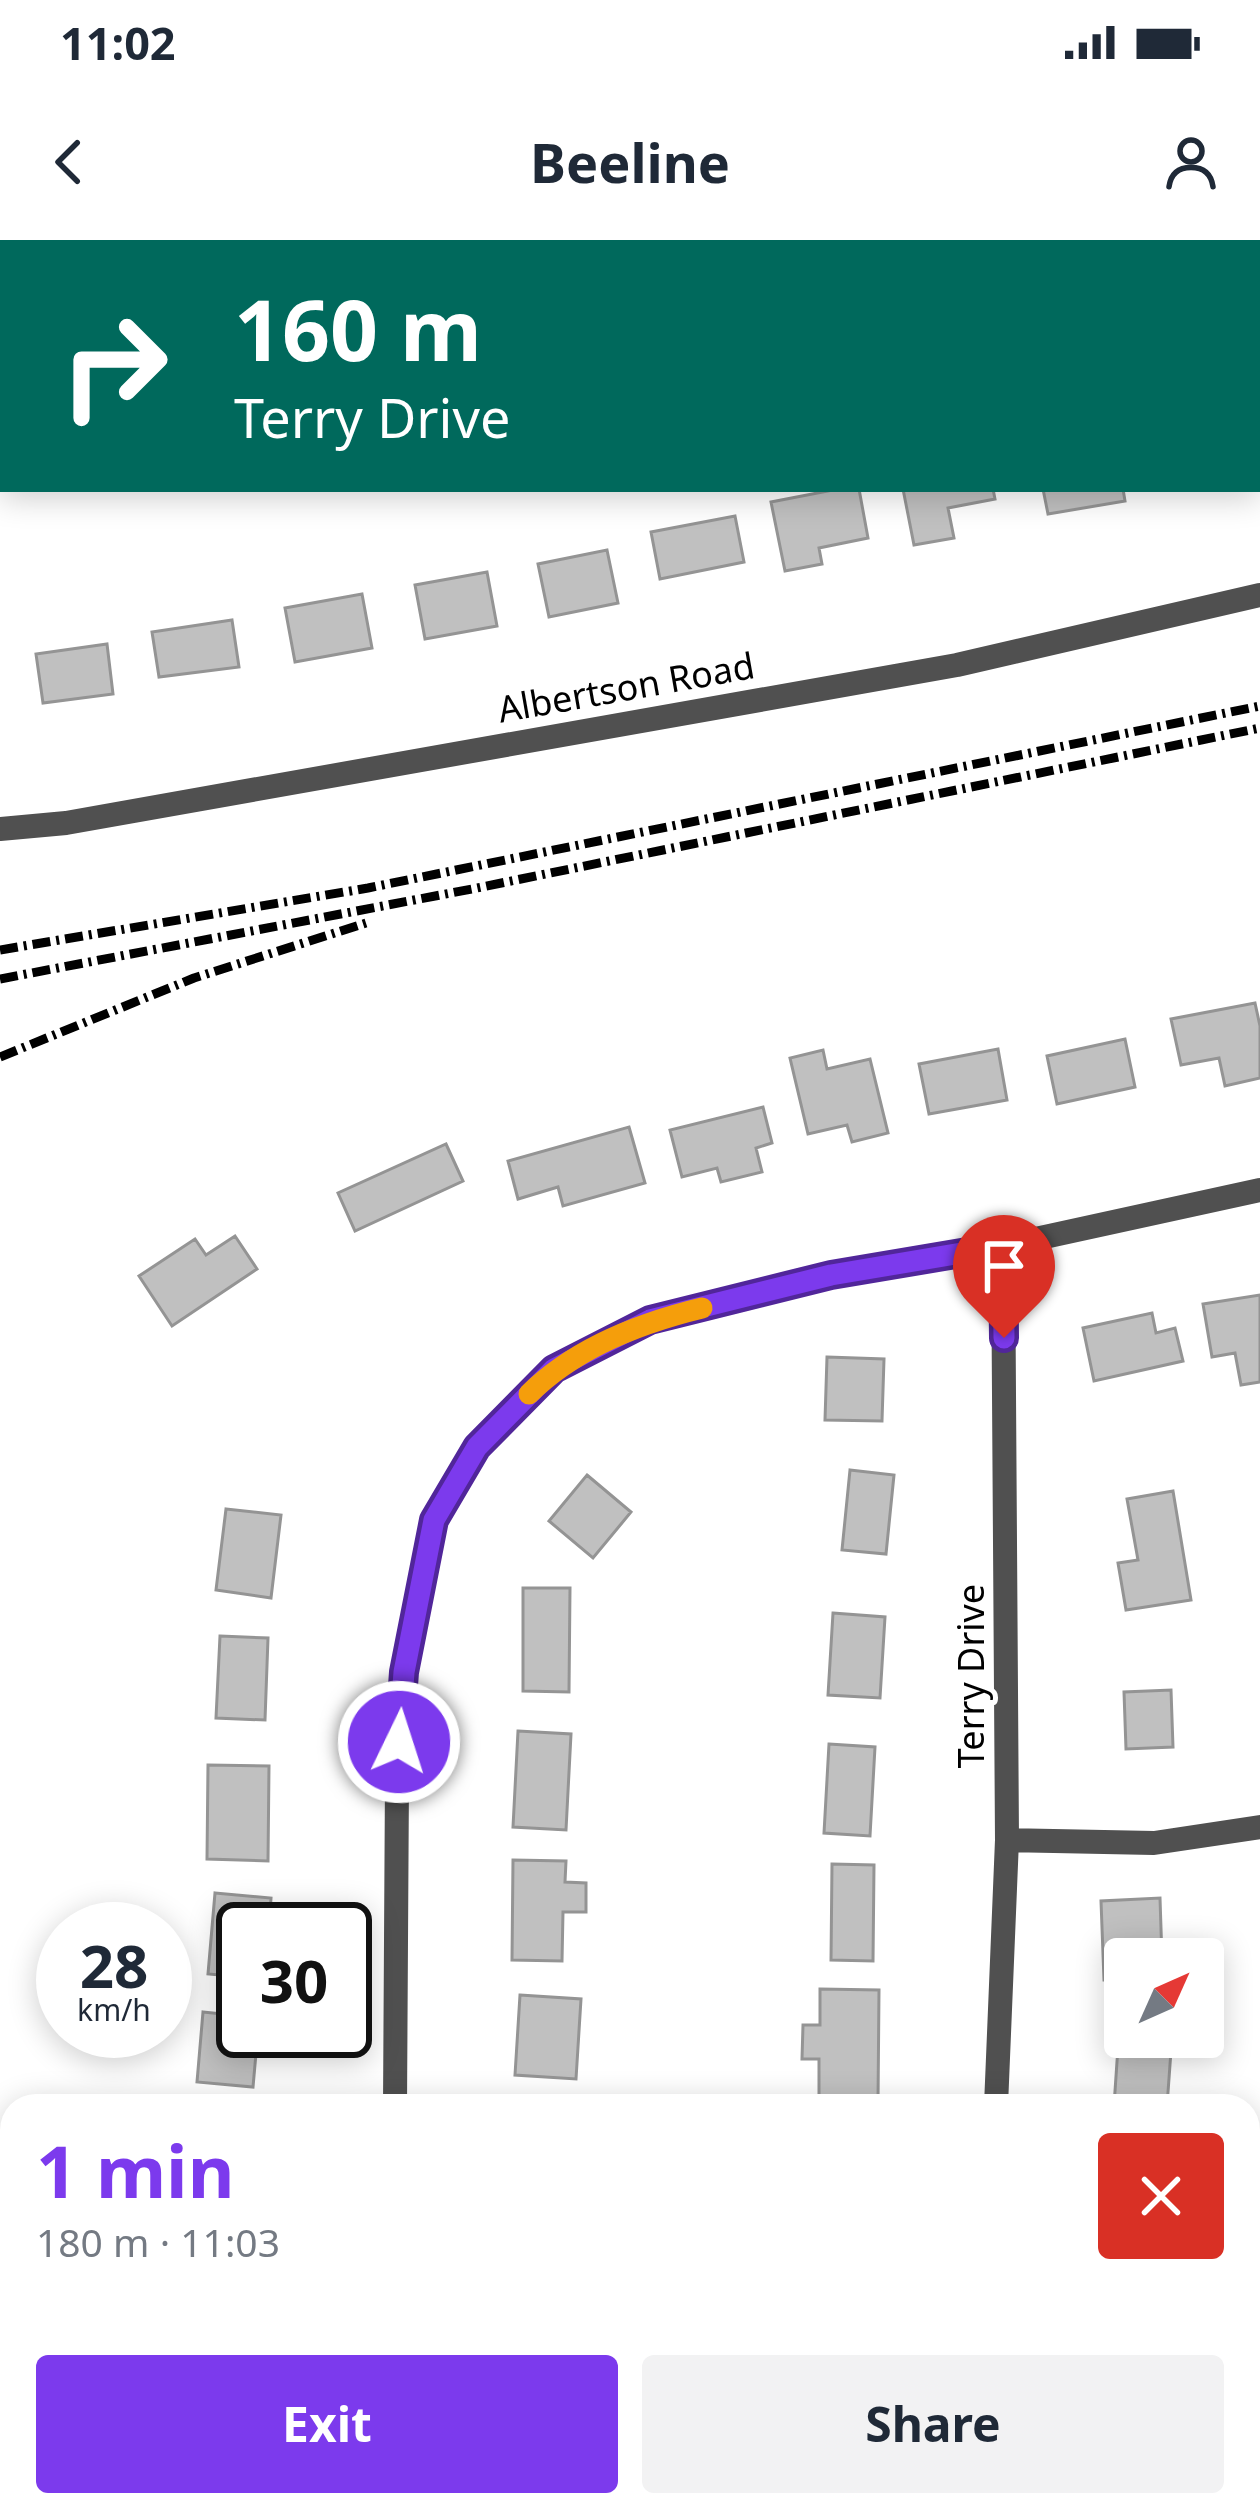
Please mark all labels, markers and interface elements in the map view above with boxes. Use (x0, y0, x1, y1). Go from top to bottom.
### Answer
text: 11:02 (60, 12, 176, 73)
text: Beeline (530, 125, 730, 199)
icon: back (36, 129, 102, 195)
icon: person (1158, 129, 1224, 195)
text: 160 m (234, 271, 482, 386)
icon: right (36, 288, 192, 444)
text: Terry Drive (234, 380, 510, 454)
street label: Albertson Road (494, 640, 758, 734)
pin (953, 1215, 1055, 1338)
icon: arrive (971, 1233, 1037, 1299)
street label: Terry Drive (946, 1584, 995, 1768)
position arrow (336, 1679, 462, 1805)
speed limit sign: 30 (216, 1902, 372, 2058)
text: 28 (80, 1924, 148, 2006)
north arrow (1104, 1938, 1224, 2058)
map controls (1104, 1938, 1224, 2058)
text: km/h (77, 1989, 151, 2030)
text: 1 min (36, 2121, 234, 2219)
button: close (1098, 2133, 1224, 2259)
text: 180 m · 11:03 (36, 2215, 280, 2268)
button: Exit (36, 2355, 618, 2493)
button: Share (642, 2355, 1224, 2493)

